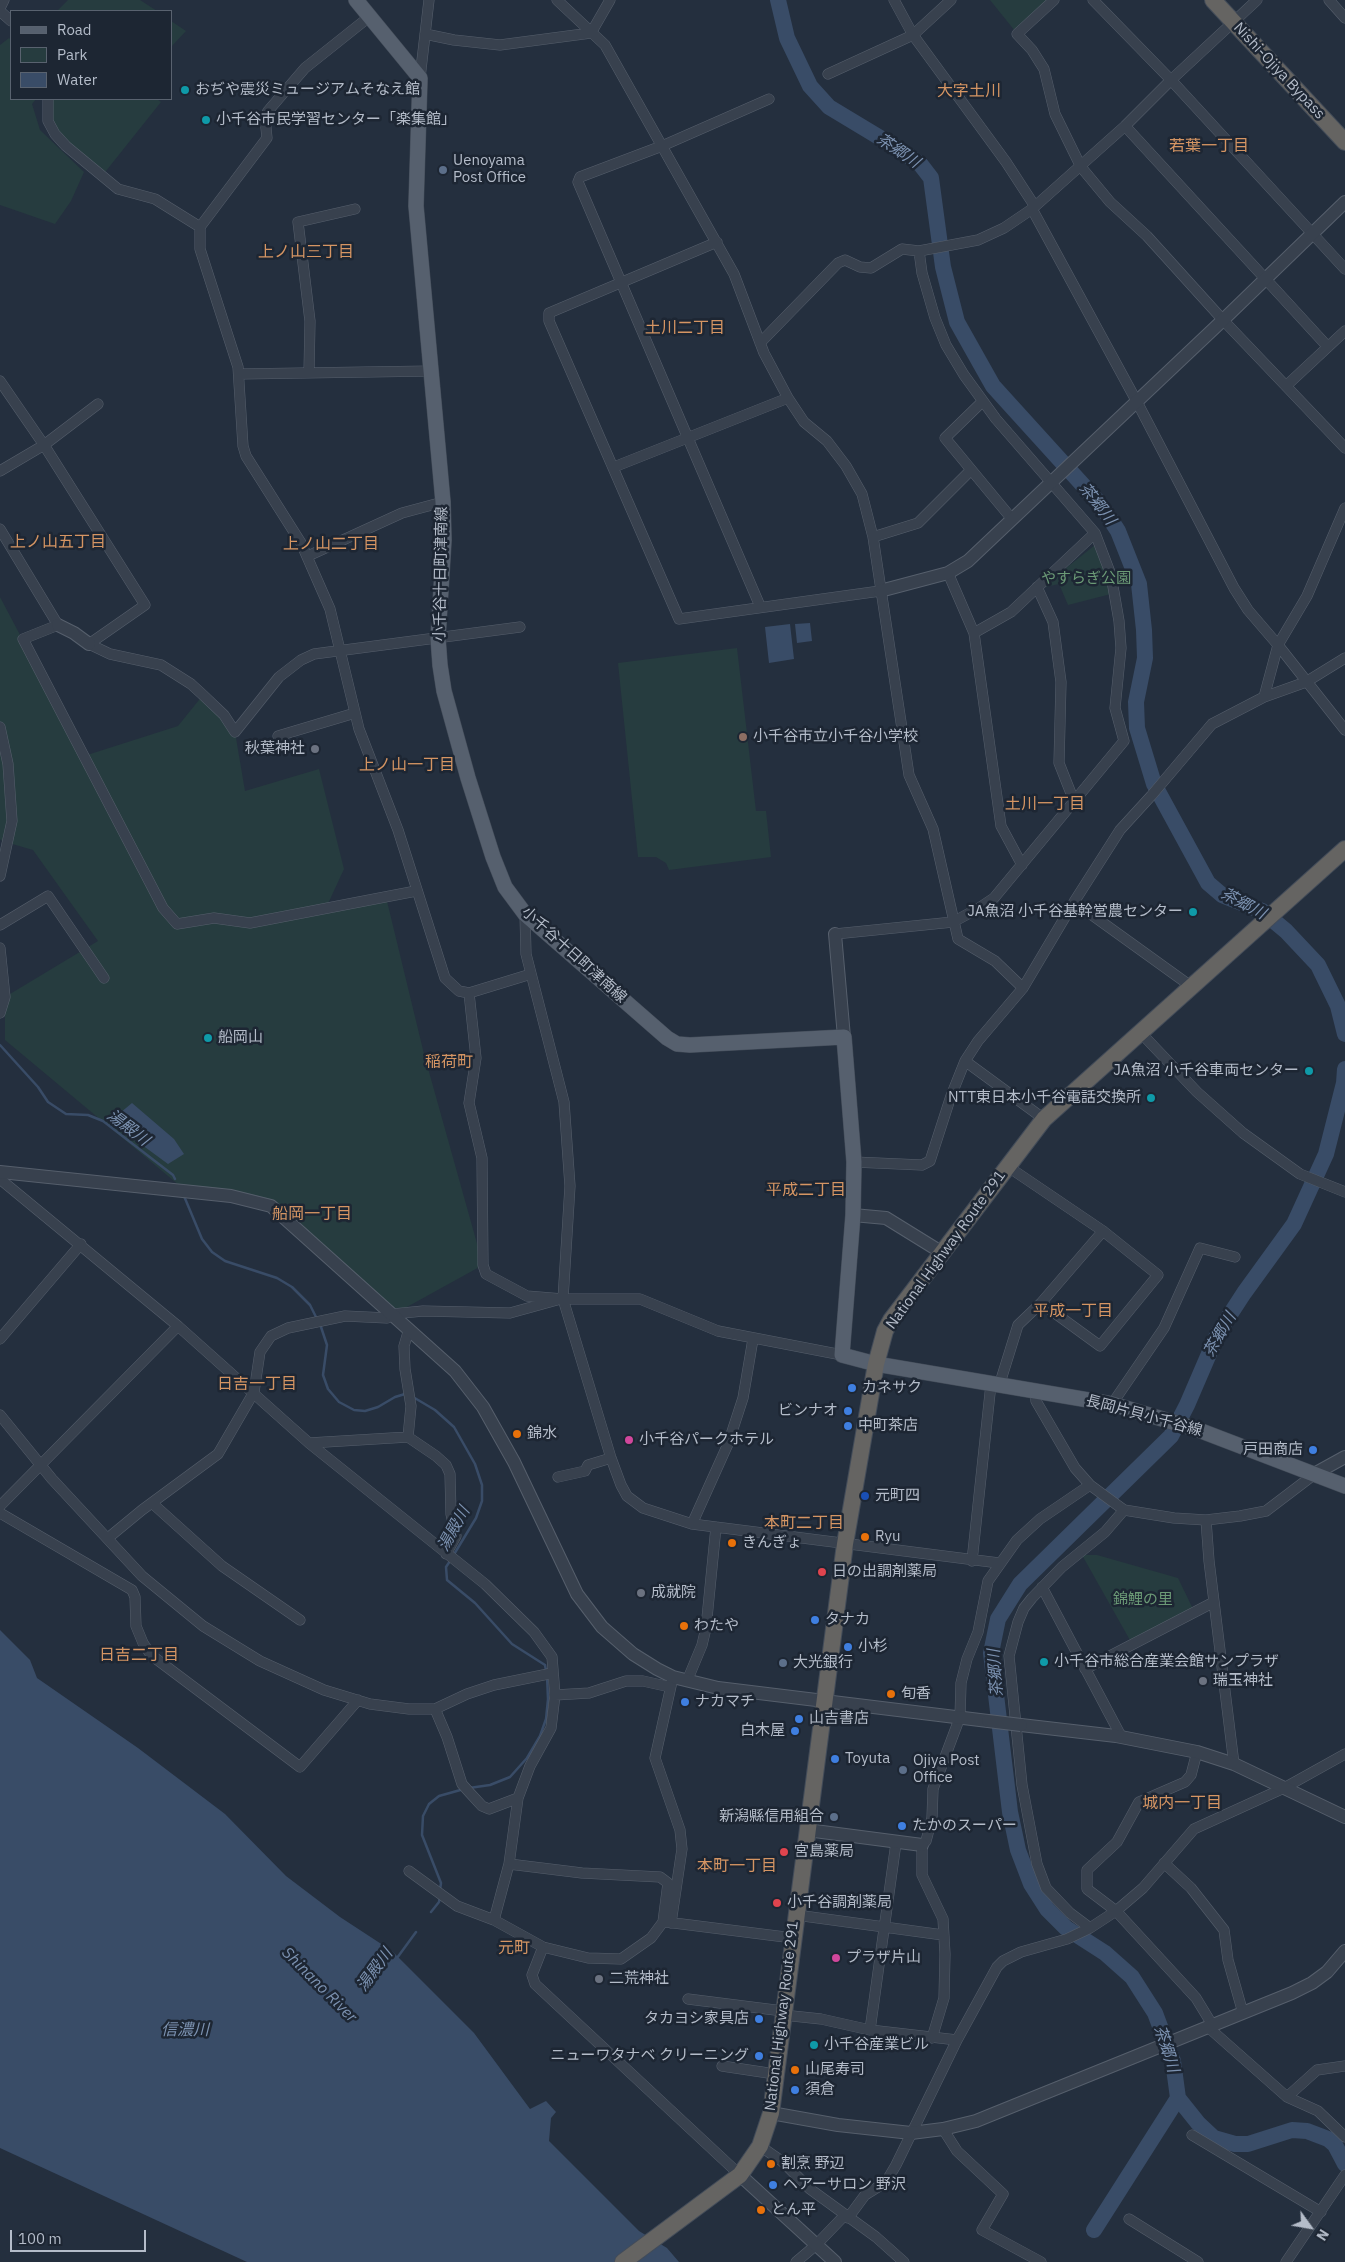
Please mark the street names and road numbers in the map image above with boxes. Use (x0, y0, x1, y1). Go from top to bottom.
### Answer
street label: Nishi-Ojiya Bypass (1230, 19, 1328, 123)
street label: 小千谷十日町津南線 (431, 506, 451, 642)
street label: 小千谷十日町津南線 (518, 903, 630, 1007)
street label: National Highway Route 291 (882, 1167, 1010, 1333)
street label: 長岡片貝小千谷線 (1084, 1392, 1204, 1440)
street label: National Highway Route 291 (761, 1920, 803, 2112)

